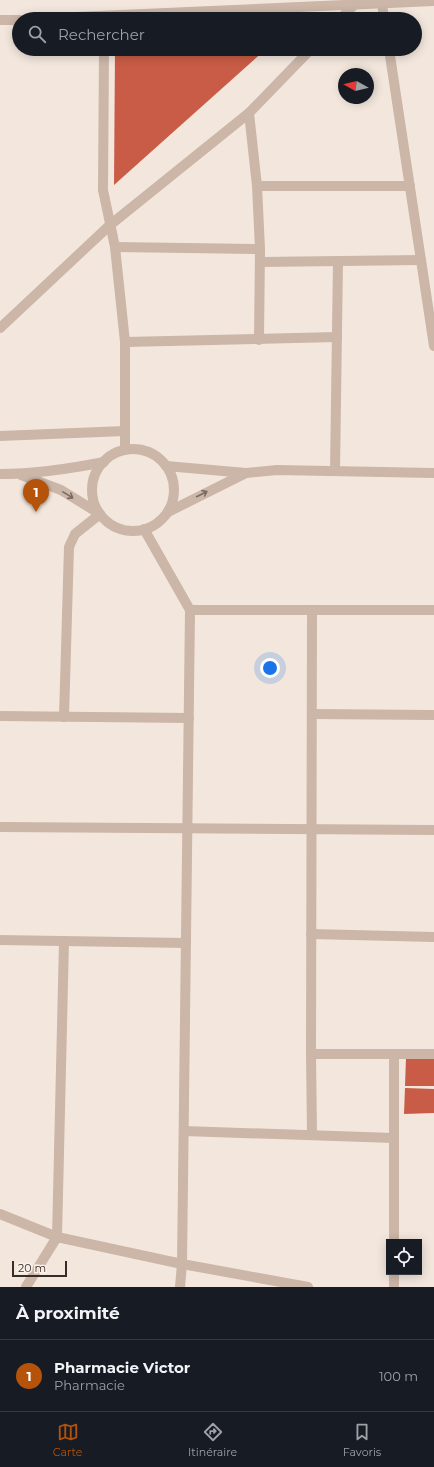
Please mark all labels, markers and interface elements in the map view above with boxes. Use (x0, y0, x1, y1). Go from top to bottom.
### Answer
search box (12, 12, 422, 56)
icon: search (26, 23, 48, 45)
text: Rechercher (58, 25, 145, 44)
north arrow (338, 68, 374, 104)
pin: 1 (23, 479, 49, 512)
one-way arrow (196, 490, 208, 497)
one-way arrow (62, 491, 74, 499)
your location (260, 658, 280, 678)
map controls (386, 1239, 422, 1275)
button: locate (386, 1239, 422, 1275)
scale bar (12, 1259, 67, 1278)
text: 20 m (18, 1261, 46, 1275)
text: À proximité (16, 1303, 120, 1323)
text: Pharmacie Victor (54, 1358, 190, 1377)
text: 1 (26, 1368, 32, 1384)
text: 100 m (379, 1368, 418, 1384)
text: Pharmacie (54, 1377, 125, 1393)
tab: Carte (53, 1421, 82, 1459)
tab: Itinéraire (188, 1421, 237, 1459)
tab: Favoris (343, 1421, 381, 1459)

